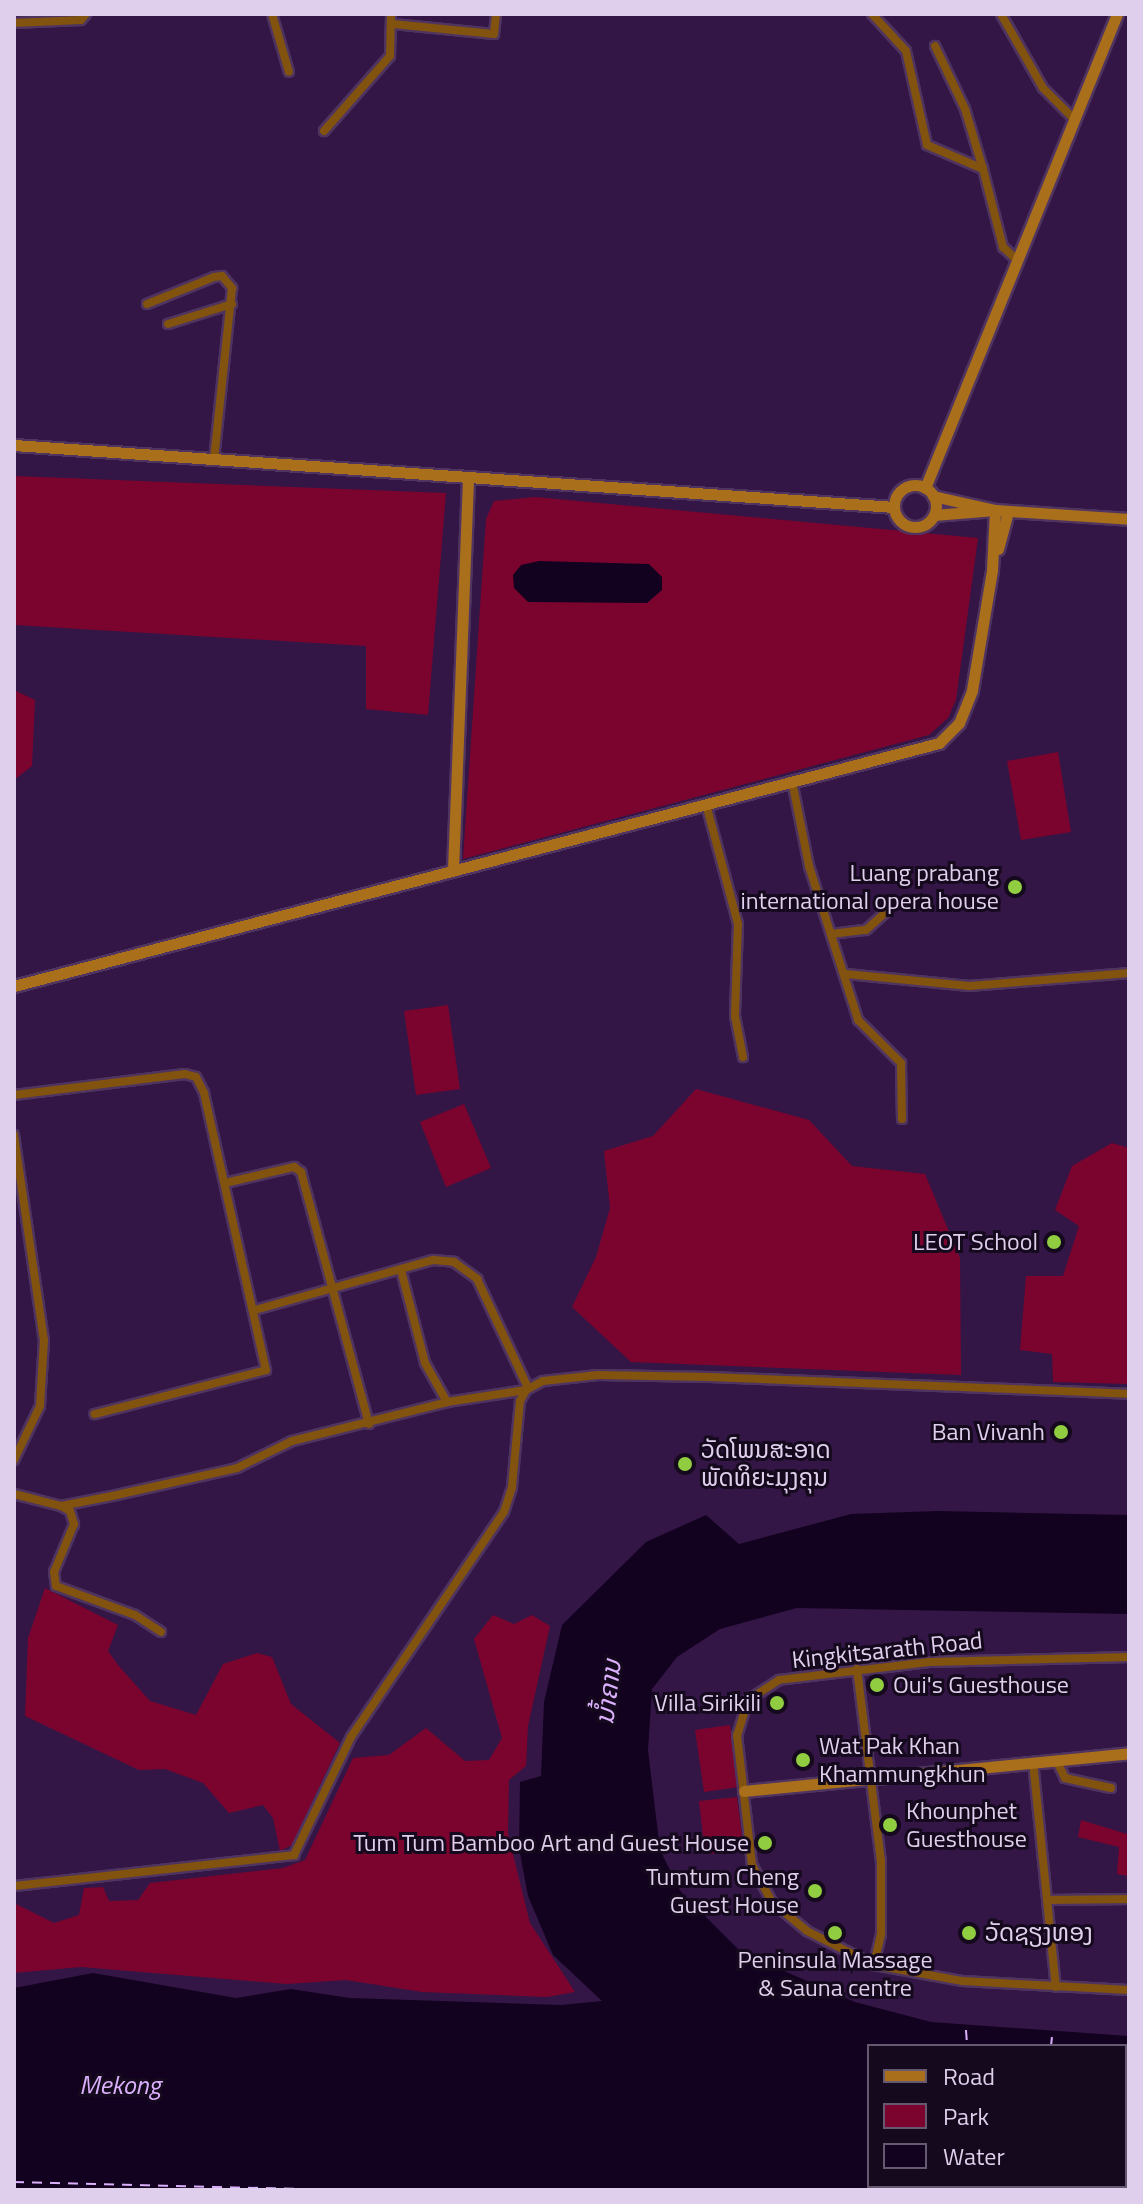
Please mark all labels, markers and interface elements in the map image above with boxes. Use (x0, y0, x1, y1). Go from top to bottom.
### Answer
place label: Luang prabang international opera house (740, 859, 999, 915)
marker: Luang prabang international opera house (1006, 878, 1024, 896)
place label: LEOT School (913, 1228, 1038, 1256)
marker: LEOT School (1045, 1233, 1063, 1251)
place label: Ban Vivanh (932, 1418, 1045, 1446)
marker: Ban Vivanh (1052, 1423, 1070, 1441)
place label: ວັດໂພນສະອາດ ພັດທິຍະມຸງຄຸນ (701, 1436, 831, 1492)
marker: ວັດໂພນສະອາດ ພັດທິຍະມຸງຄຸນ (676, 1455, 694, 1473)
street label: Kingkitsarath Road (790, 1626, 984, 1674)
water label: ນ້ຳຄານ (589, 1658, 627, 1726)
place label: Oui's Guesthouse (893, 1671, 1069, 1699)
marker: Oui's Guesthouse (868, 1676, 886, 1694)
place label: Villa Sirikili (654, 1689, 761, 1717)
marker: Villa Sirikili (768, 1694, 786, 1712)
place label: Wat Pak Khan Khammungkhun (819, 1732, 986, 1788)
marker: Wat Pak Khan Khammungkhun (794, 1751, 812, 1769)
place label: Khounphet Guesthouse (906, 1797, 1027, 1853)
marker: Khounphet Guesthouse (881, 1816, 899, 1834)
place label: Tum Tum Bamboo Art and Guest House (353, 1829, 749, 1857)
marker: Tum Tum Bamboo Art and Guest House (756, 1834, 774, 1852)
place label: Tumtum Cheng Guest House (646, 1863, 799, 1919)
marker: Tumtum Cheng Guest House (806, 1882, 824, 1900)
place label: ວັດຊຽງທອງ (985, 1919, 1093, 1947)
marker: Peninsula Massage & Sauna centre (826, 1924, 844, 1942)
marker: ວັດຊຽງທອງ (960, 1924, 978, 1942)
place label: Peninsula Massage & Sauna centre (737, 1946, 933, 2002)
legend (867, 2044, 1127, 2188)
text: Road (943, 2058, 995, 2094)
water label: Mekong (79, 2069, 161, 2101)
text: Park (943, 2098, 989, 2134)
text: Water (943, 2138, 1005, 2174)

